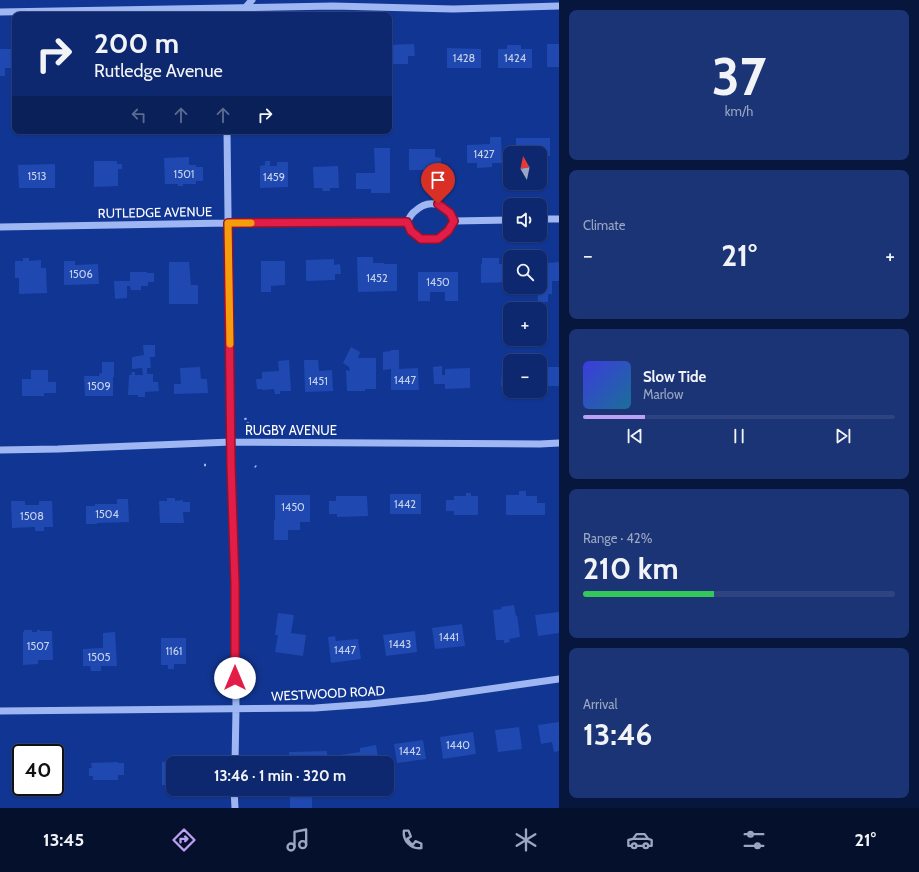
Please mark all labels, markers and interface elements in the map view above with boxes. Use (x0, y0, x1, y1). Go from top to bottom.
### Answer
text: 200 m (94, 26, 179, 60)
icon: right (28, 28, 80, 80)
text: 37 (712, 45, 766, 108)
house number: 1428 (453, 51, 475, 65)
house number: 1424 (504, 51, 527, 65)
text: Rutledge Avenue (94, 60, 223, 82)
text: km/h (725, 103, 753, 119)
icon: left (128, 104, 150, 126)
icon: ahead (170, 104, 192, 126)
icon: ahead (212, 104, 234, 126)
icon: right (254, 104, 276, 126)
north arrow (503, 146, 547, 190)
map controls (503, 146, 547, 398)
house number: 1427 (473, 147, 495, 161)
pin (421, 163, 455, 204)
house number: 1501 (174, 167, 194, 181)
house number: 1513 (27, 169, 47, 183)
icon: arrive (427, 169, 449, 191)
house number: 1459 (263, 170, 285, 184)
button: sound (503, 198, 547, 242)
street label: RUTLEDGE AVENUE (98, 203, 212, 221)
text: Climate (583, 217, 625, 233)
text: 21° (721, 237, 757, 274)
text: − (583, 242, 593, 269)
text: + (885, 242, 895, 269)
button: search (503, 250, 547, 294)
house number: 1506 (69, 267, 93, 281)
house number: 1452 (366, 271, 388, 285)
house number: 1450 (426, 275, 450, 289)
button: + (503, 302, 547, 346)
button: − (503, 354, 547, 398)
text: Slow Tide (643, 368, 706, 386)
house number: 1447 (394, 373, 416, 387)
house number: 1451 (308, 374, 328, 388)
house number: 1509 (87, 379, 111, 393)
text: Marlow (643, 386, 683, 402)
street label: RUGBY AVENUE (245, 422, 337, 438)
icon: previous (624, 425, 646, 447)
icon: pause (728, 425, 750, 447)
icon: next (832, 425, 854, 447)
house number: 1442 (394, 497, 416, 511)
house number: 1450 (281, 500, 305, 514)
house number: 1504 (95, 507, 119, 521)
house number: 1508 (20, 509, 44, 523)
text: Range · 42% (583, 530, 652, 546)
text: 210 km (583, 550, 679, 587)
house number: 1441 (439, 630, 459, 644)
house number: 1443 (389, 637, 411, 651)
house number: 1507 (27, 639, 50, 653)
house number: 1447 (334, 643, 356, 657)
house number: 1161 (166, 644, 182, 658)
house number: 1505 (87, 650, 111, 664)
position arrow (214, 657, 256, 699)
street label: WESTWOOD ROAD (271, 682, 385, 704)
text: Arrival (583, 696, 618, 712)
text: 13:46 (583, 716, 652, 753)
house number: 1440 (446, 738, 470, 752)
speed limit sign: 40 (12, 744, 64, 796)
house number: 1442 (399, 744, 421, 758)
text: 13:46 · 1 min · 320 m (214, 767, 346, 785)
icon: directions (170, 826, 198, 854)
icon: music (284, 826, 312, 854)
icon: phone (398, 826, 426, 854)
icon: climate (512, 826, 540, 854)
icon: car (626, 826, 654, 854)
icon: filters (740, 826, 768, 854)
text: 13:45 (43, 829, 84, 851)
text: 21° (855, 829, 876, 851)

